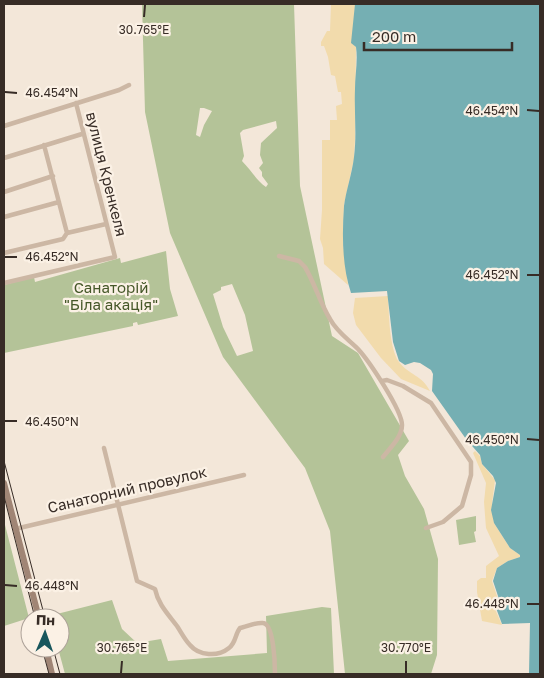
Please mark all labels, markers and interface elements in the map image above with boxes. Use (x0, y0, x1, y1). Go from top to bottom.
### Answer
scale bar (364, 20, 512, 52)
text: 30.765°E (119, 22, 169, 37)
text: 200 m (372, 27, 416, 45)
text: 46.454°N (26, 85, 78, 100)
text: 46.454°N (466, 103, 518, 118)
street label: вулиця Кренкеля (83, 110, 131, 238)
text: 46.452°N (25, 249, 79, 264)
text: 46.452°N (465, 267, 519, 282)
park label: Санаторій "Біла акація" (64, 278, 158, 313)
text: 46.450°N (25, 414, 79, 429)
text: 46.450°N (465, 432, 519, 447)
street label: Санаторний провулок (46, 462, 209, 516)
text: 46.448°N (25, 578, 79, 593)
text: 46.448°N (465, 596, 519, 611)
north arrow (20, 608, 70, 658)
text: Пн (36, 611, 55, 628)
text: 30.765°E (97, 640, 147, 655)
text: 30.770°E (381, 640, 431, 655)

